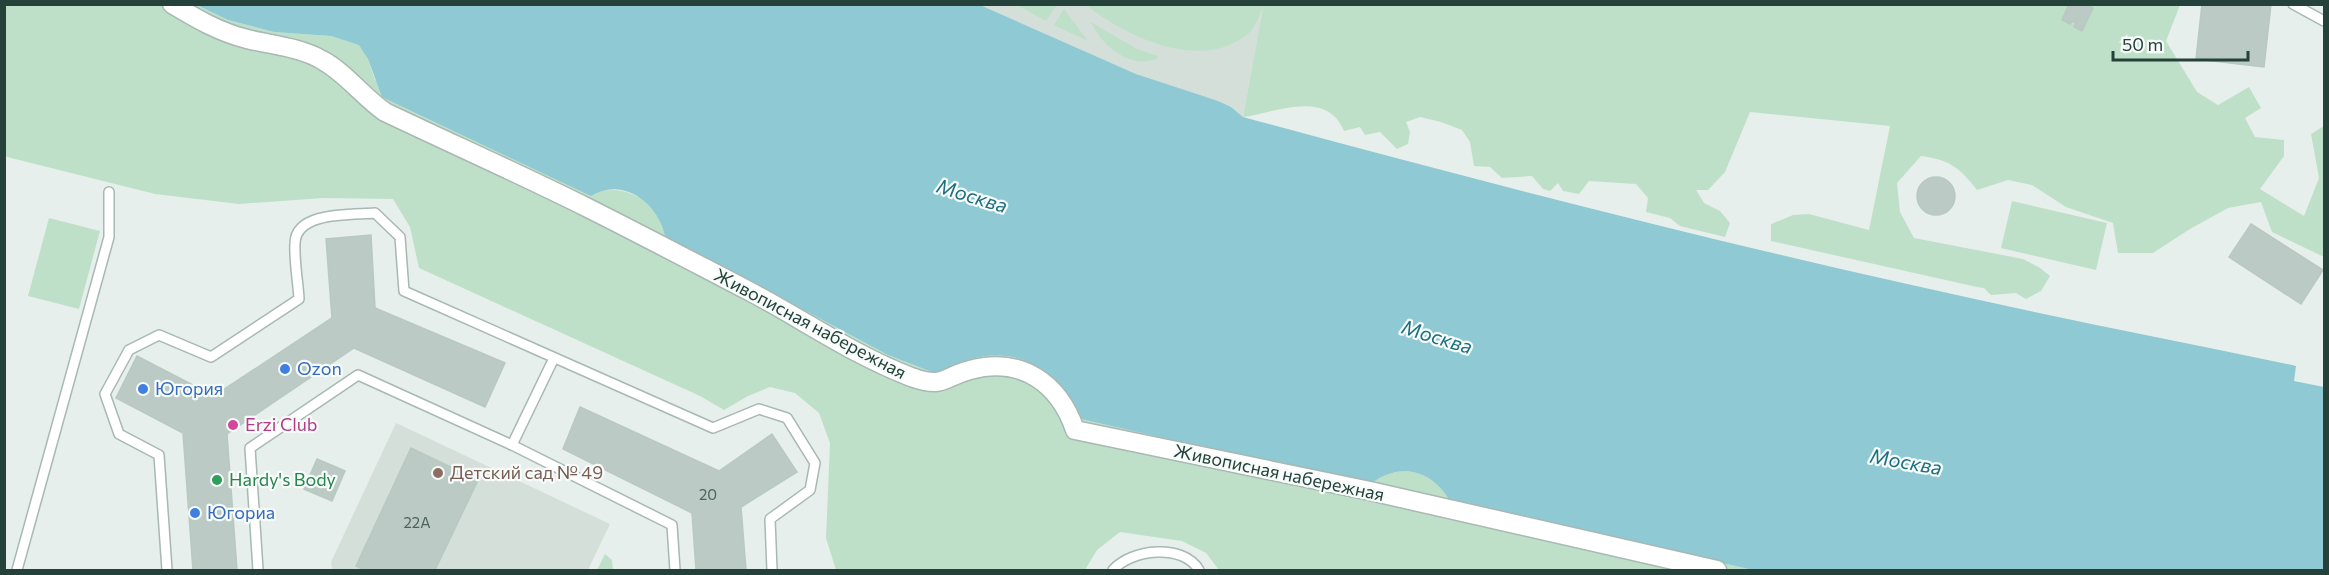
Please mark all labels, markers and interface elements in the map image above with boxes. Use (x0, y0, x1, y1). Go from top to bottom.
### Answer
scale bar (2113, 24, 2248, 62)
text: 50 m (2122, 33, 2163, 55)
water label: Москва (934, 173, 1011, 217)
street label: Живописная набережная (711, 263, 910, 383)
water label: Москва (1399, 314, 1476, 358)
place label: Ozon (297, 357, 342, 379)
marker: Ozon (278, 362, 292, 376)
place label: Югория (155, 377, 223, 399)
marker: Югория (136, 382, 150, 396)
place label: Erzi Club (245, 413, 318, 435)
marker: Erzi Club (226, 418, 240, 432)
street label: Живописная набережная (1172, 439, 1386, 505)
water label: Москва (1868, 443, 1944, 479)
place label: Детский сад № 49 (450, 461, 603, 483)
marker: Детский сад № 49 (431, 466, 445, 480)
place label: Hardy's Body (229, 468, 336, 490)
marker: Hardy's Body (210, 473, 224, 487)
house number: 20 (699, 485, 717, 503)
place label: Югориа (207, 501, 275, 523)
marker: Югориа (188, 506, 202, 520)
house number: 22А (404, 513, 431, 531)

